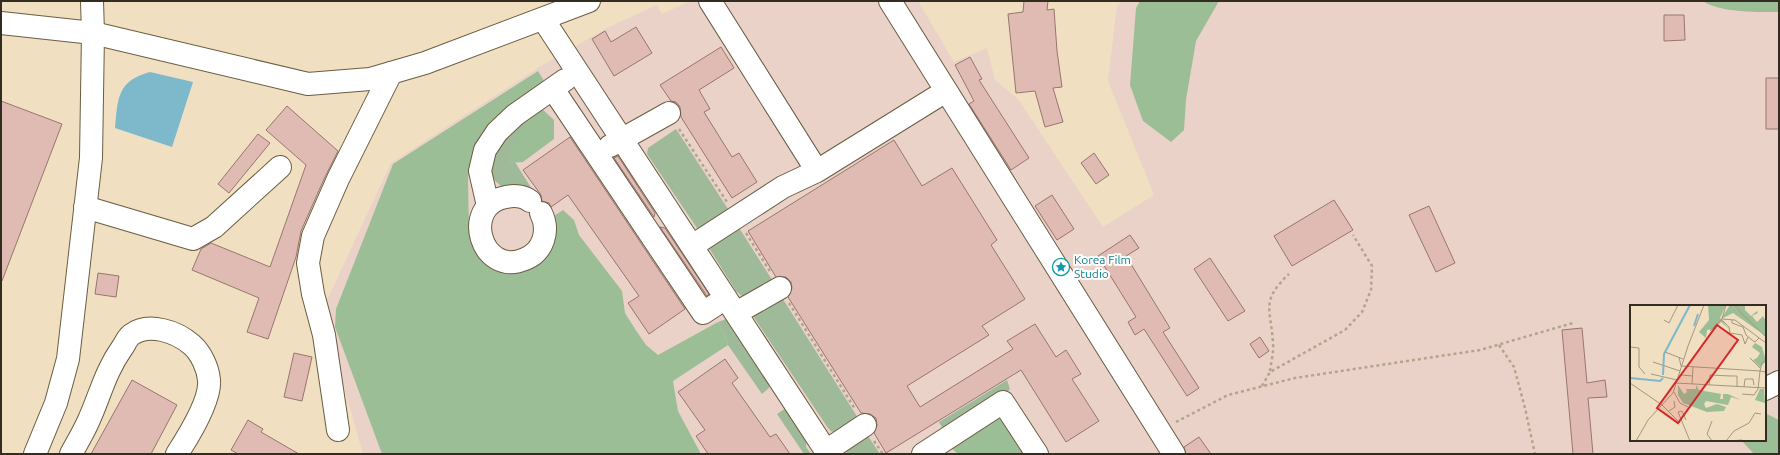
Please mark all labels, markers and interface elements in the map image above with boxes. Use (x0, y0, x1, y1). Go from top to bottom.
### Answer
place label: Korea Film Studio (1074, 253, 1131, 280)
place icon: Korea Film Studio (1051, 257, 1071, 277)
inset map (1630, 305, 1766, 441)

